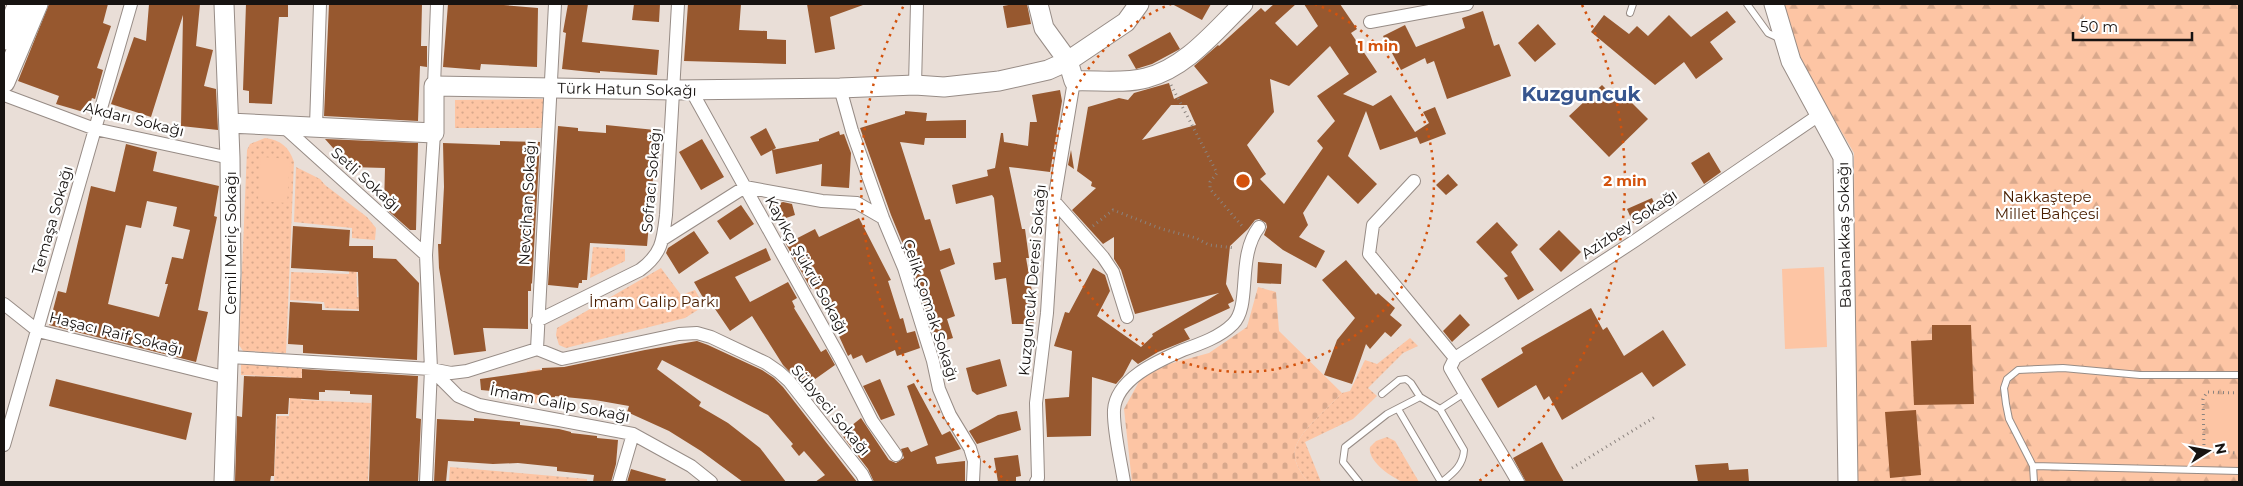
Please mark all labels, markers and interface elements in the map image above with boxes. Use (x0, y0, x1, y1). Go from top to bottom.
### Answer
scale bar (2073, 10, 2192, 42)
text: 50 m (2080, 17, 2118, 36)
text: 1 min (1358, 36, 1398, 55)
street label: Türk Hatun Sokağı (557, 78, 697, 100)
district label: Kuzguncuk (1521, 82, 1642, 106)
street label: Akdarı Sokağı (82, 97, 186, 141)
street label: Sofracı Sokağı (637, 127, 665, 233)
street label: Nevcihan Sokağı (514, 140, 540, 266)
street label: Setli Sokağı (327, 143, 405, 215)
street label: Babanakkaş Sokağı (1833, 162, 1855, 308)
street label: Temaşa Sokağı (27, 163, 77, 277)
street label: Cemil Meriç Sokağı (221, 171, 240, 315)
text: 2 min (1603, 171, 1647, 190)
centre of rings (1234, 172, 1252, 190)
street label: Kuzguncuk Deresi Sokağı (1014, 183, 1050, 377)
street label: Azizbey Sokağı (1577, 185, 1681, 263)
park label: Nakkaştepe Millet Bahçesi (1995, 187, 2099, 223)
street label: Kayıkçı Şükrü Sokağı (761, 193, 853, 337)
street label: Çelik Çomak Sokağı (899, 237, 963, 383)
park label: İmam Galip Parkı (589, 292, 719, 311)
street label: Haşacı Raif Sokağı (47, 307, 185, 359)
street label: Sübyeci Sokağı (787, 361, 875, 459)
street label: İmam Galip Sokağı (488, 380, 632, 426)
north arrow (2183, 426, 2233, 476)
text: N (2211, 441, 2231, 456)

